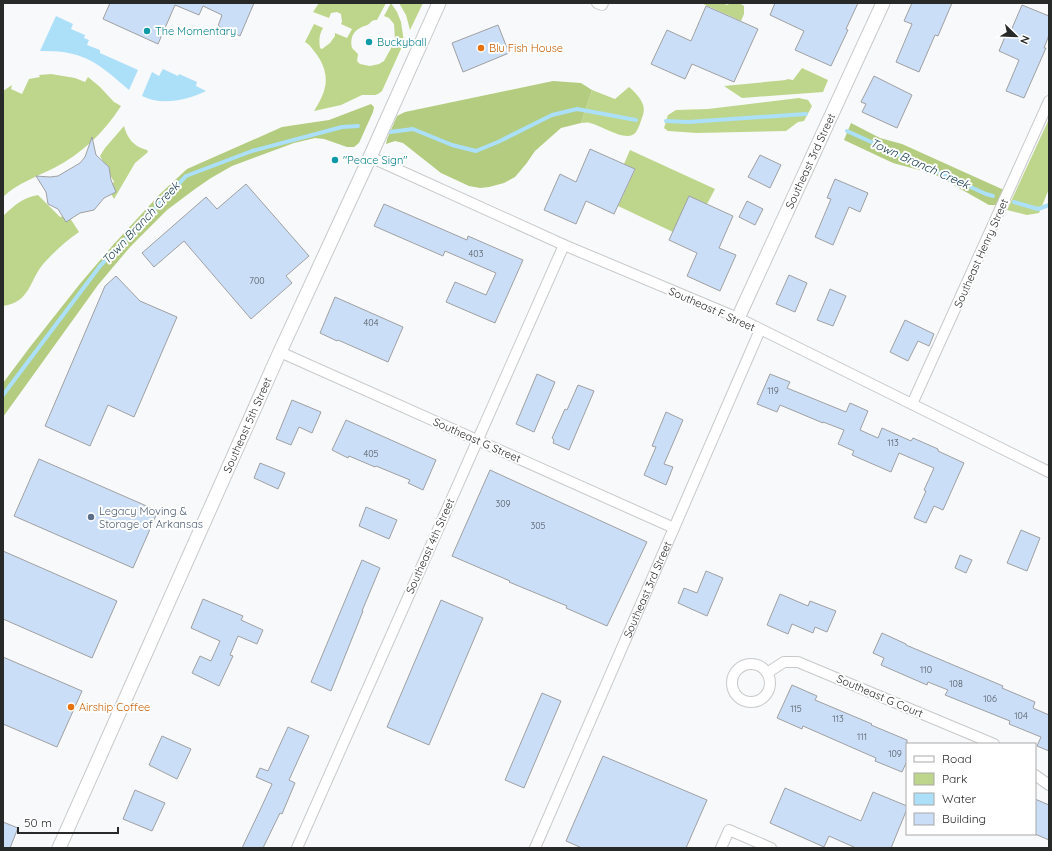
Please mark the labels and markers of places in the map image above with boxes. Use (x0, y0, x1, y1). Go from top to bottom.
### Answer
place label: The Momentary (155, 24, 236, 38)
marker: The Momentary (142, 26, 152, 36)
place label: Buckyball (377, 35, 427, 49)
marker: Buckyball (364, 37, 374, 47)
place label: Blu Fish House (489, 41, 563, 55)
marker: Blu Fish House (476, 43, 486, 53)
place label: "Peace Sign" (343, 153, 407, 167)
marker: "Peace Sign" (330, 155, 340, 165)
place label: Legacy Moving & Storage of Arkansas (99, 504, 203, 531)
marker: Legacy Moving & Storage of Arkansas (86, 512, 96, 522)
place label: Airship Coffee (79, 700, 150, 714)
marker: Airship Coffee (66, 702, 76, 712)

